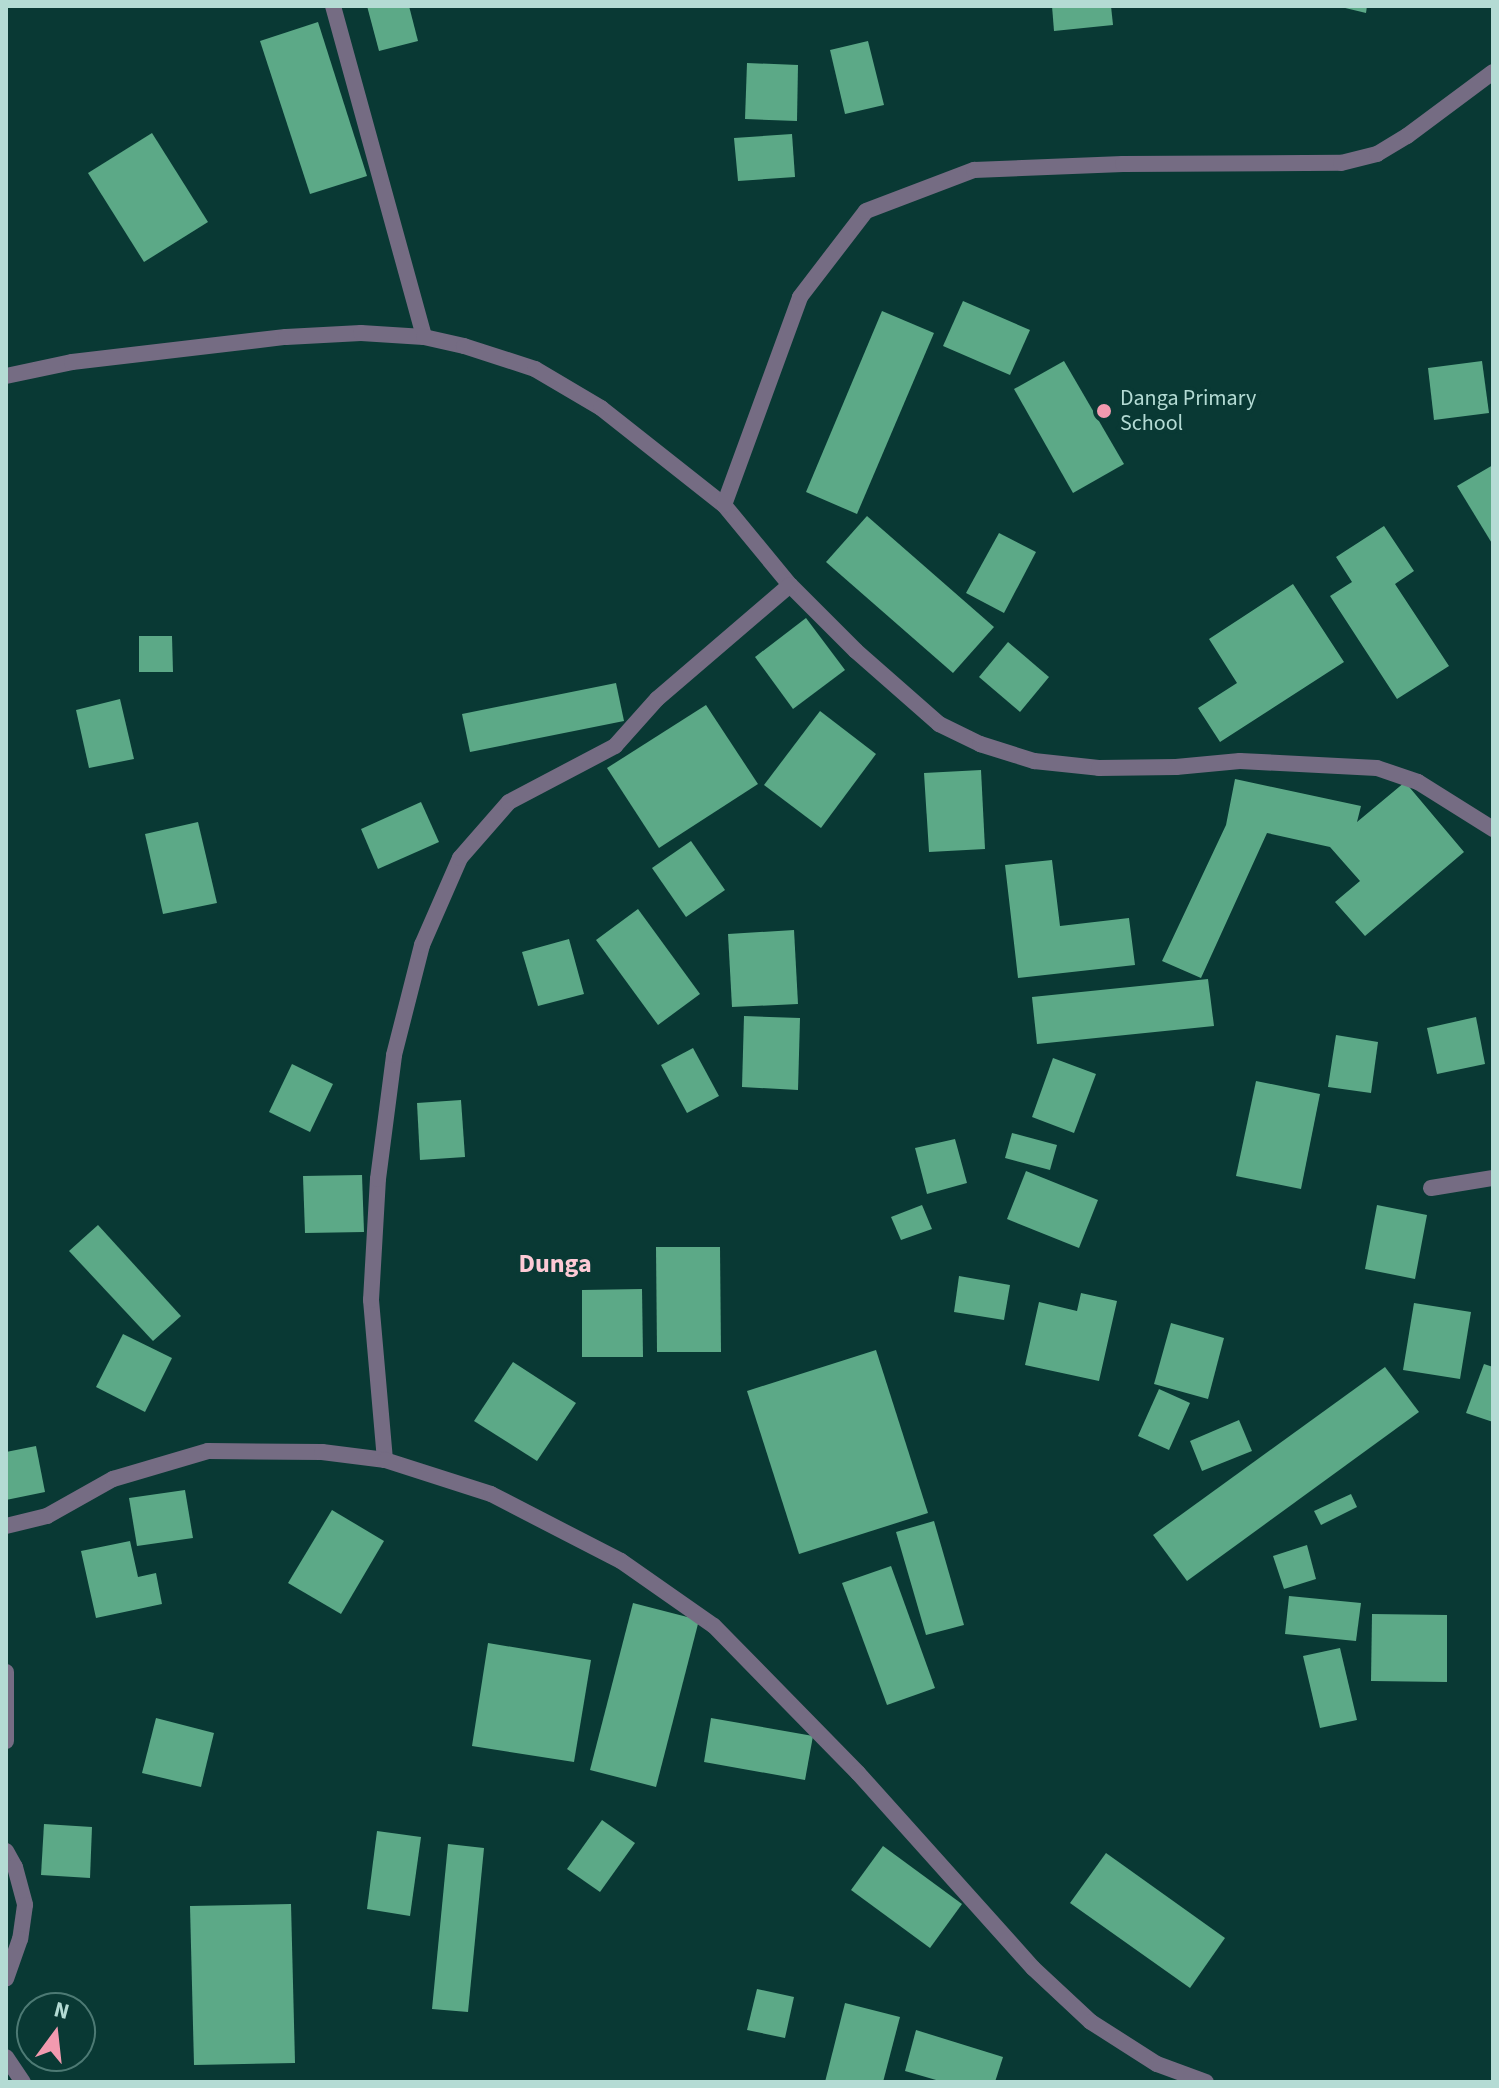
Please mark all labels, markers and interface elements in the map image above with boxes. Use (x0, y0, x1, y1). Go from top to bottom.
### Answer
place label: Danga Primary School (1120, 385, 1256, 436)
marker: Danga Primary School (1095, 402, 1113, 420)
district label: Dunga (518, 1248, 592, 1280)
north arrow (16, 1992, 96, 2072)
text: N (50, 1993, 73, 2028)

